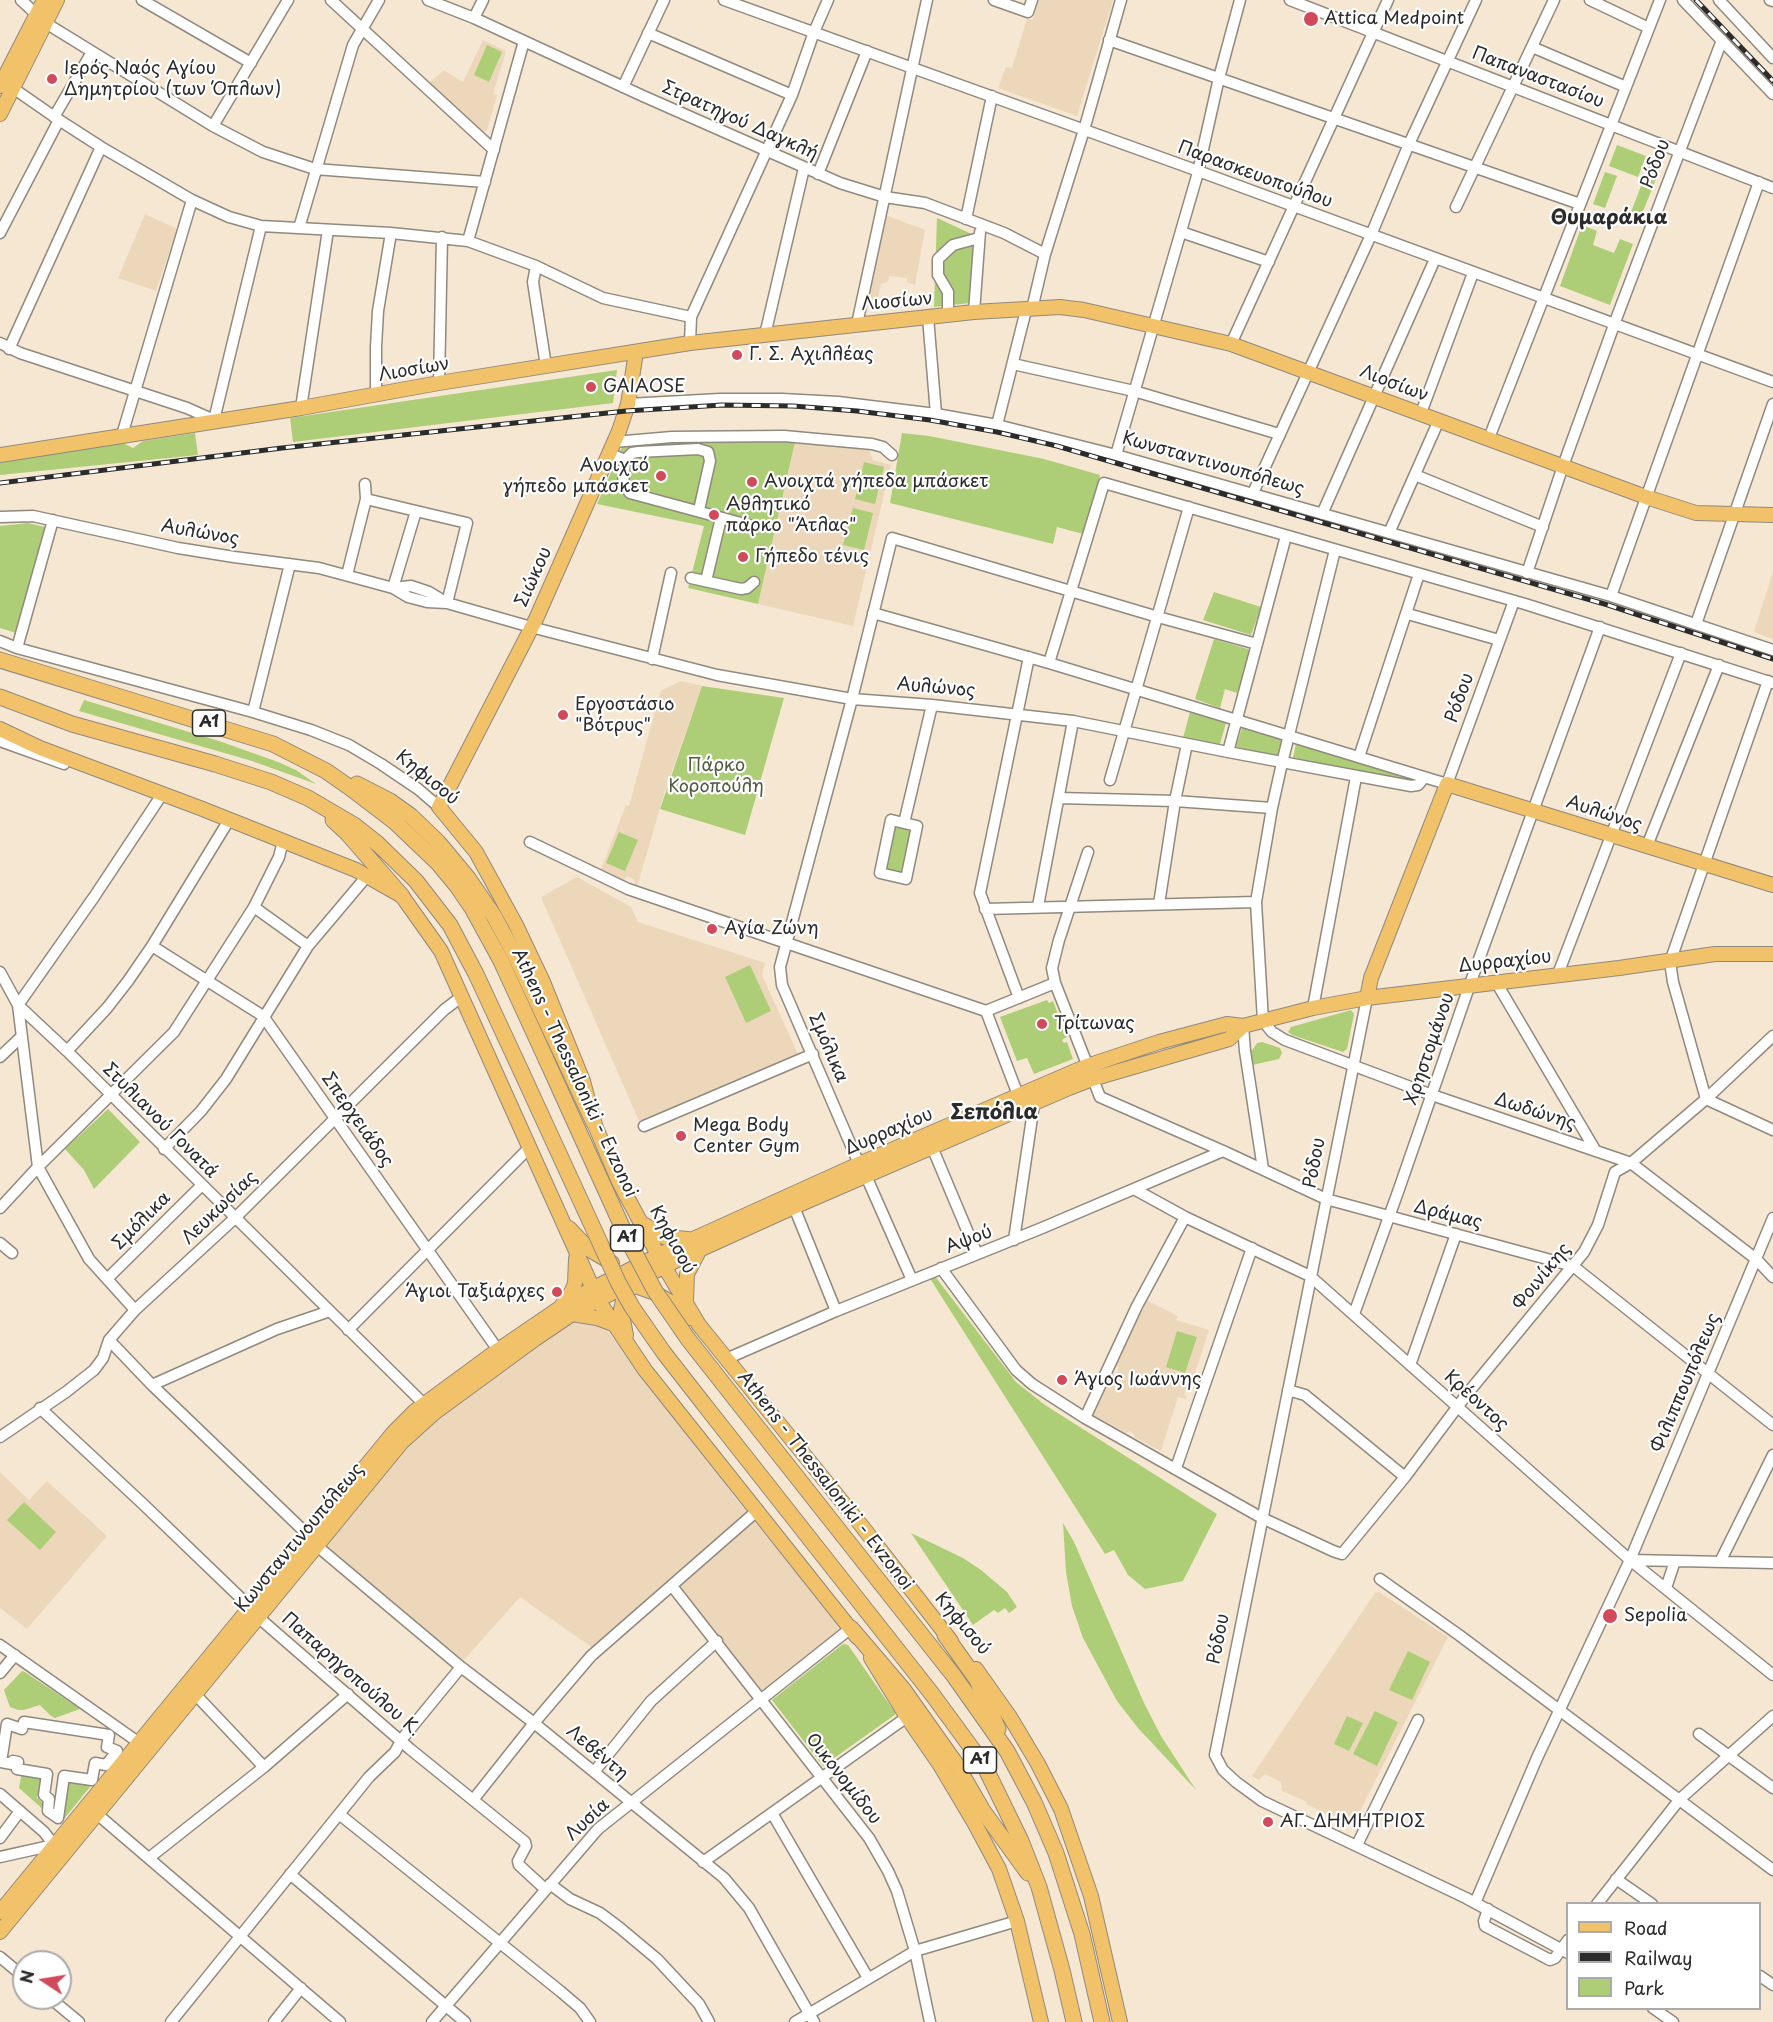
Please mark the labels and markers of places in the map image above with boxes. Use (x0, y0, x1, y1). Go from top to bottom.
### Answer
place label: Attica Medpoint (1324, 8, 1464, 30)
marker: Attica Medpoint (1302, 10, 1320, 28)
place label: Ιερός Ναός Αγίου Δημητρίου (των Όπλων) (64, 58, 281, 100)
marker: Ιερός Ναός Αγίου Δημητρίου (των Όπλων) (45, 72, 59, 86)
place label: Γ. Σ. Αχιλλέας (749, 344, 874, 366)
marker: Γ. Σ. Αχιλλέας (730, 348, 744, 362)
place label: GAIAOSE (603, 376, 686, 398)
marker: GAIAOSE (584, 380, 598, 394)
place label: Ανοιχτό γήπεδο μπάσκετ (503, 455, 649, 498)
marker: Ανοιχτό γήπεδο μπάσκετ (654, 469, 668, 483)
place label: Ανοιχτά γήπεδα μπάσκετ (764, 471, 989, 493)
marker: Ανοιχτά γήπεδα μπάσκετ (745, 475, 759, 489)
place label: Αθλητικό πάρκο "Άτλας" (726, 494, 856, 536)
marker: Αθλητικό πάρκο "Άτλας" (707, 508, 721, 522)
place label: Γήπεδο τένις (755, 546, 869, 568)
marker: Γήπεδο τένις (736, 550, 750, 564)
place label: Εργοστάσιο "Βότρυς" (575, 694, 674, 736)
marker: Εργοστάσιο "Βότρυς" (556, 708, 570, 722)
place label: Αγία Ζώνη (724, 918, 818, 940)
marker: Αγία Ζώνη (705, 922, 719, 936)
place label: Τρίτωνας (1054, 1013, 1135, 1035)
marker: Τρίτωνας (1035, 1017, 1049, 1031)
place label: Mega Body Center Gym (693, 1115, 800, 1158)
marker: Mega Body Center Gym (674, 1129, 688, 1143)
place label: Άγιοι Ταξιάρχες (405, 1281, 545, 1303)
marker: Άγιοι Ταξιάρχες (550, 1285, 564, 1299)
place label: Άγιος Ιωάννης (1074, 1369, 1201, 1391)
marker: Άγιος Ιωάννης (1055, 1373, 1069, 1387)
place label: Sepolia (1624, 1605, 1687, 1627)
marker: Sepolia (1601, 1607, 1619, 1625)
place label: ΑΓ. ΔΗΜΗΤΡΙΟΣ (1280, 1811, 1425, 1833)
marker: ΑΓ. ΔΗΜΗΤΡΙΟΣ (1261, 1815, 1275, 1829)

